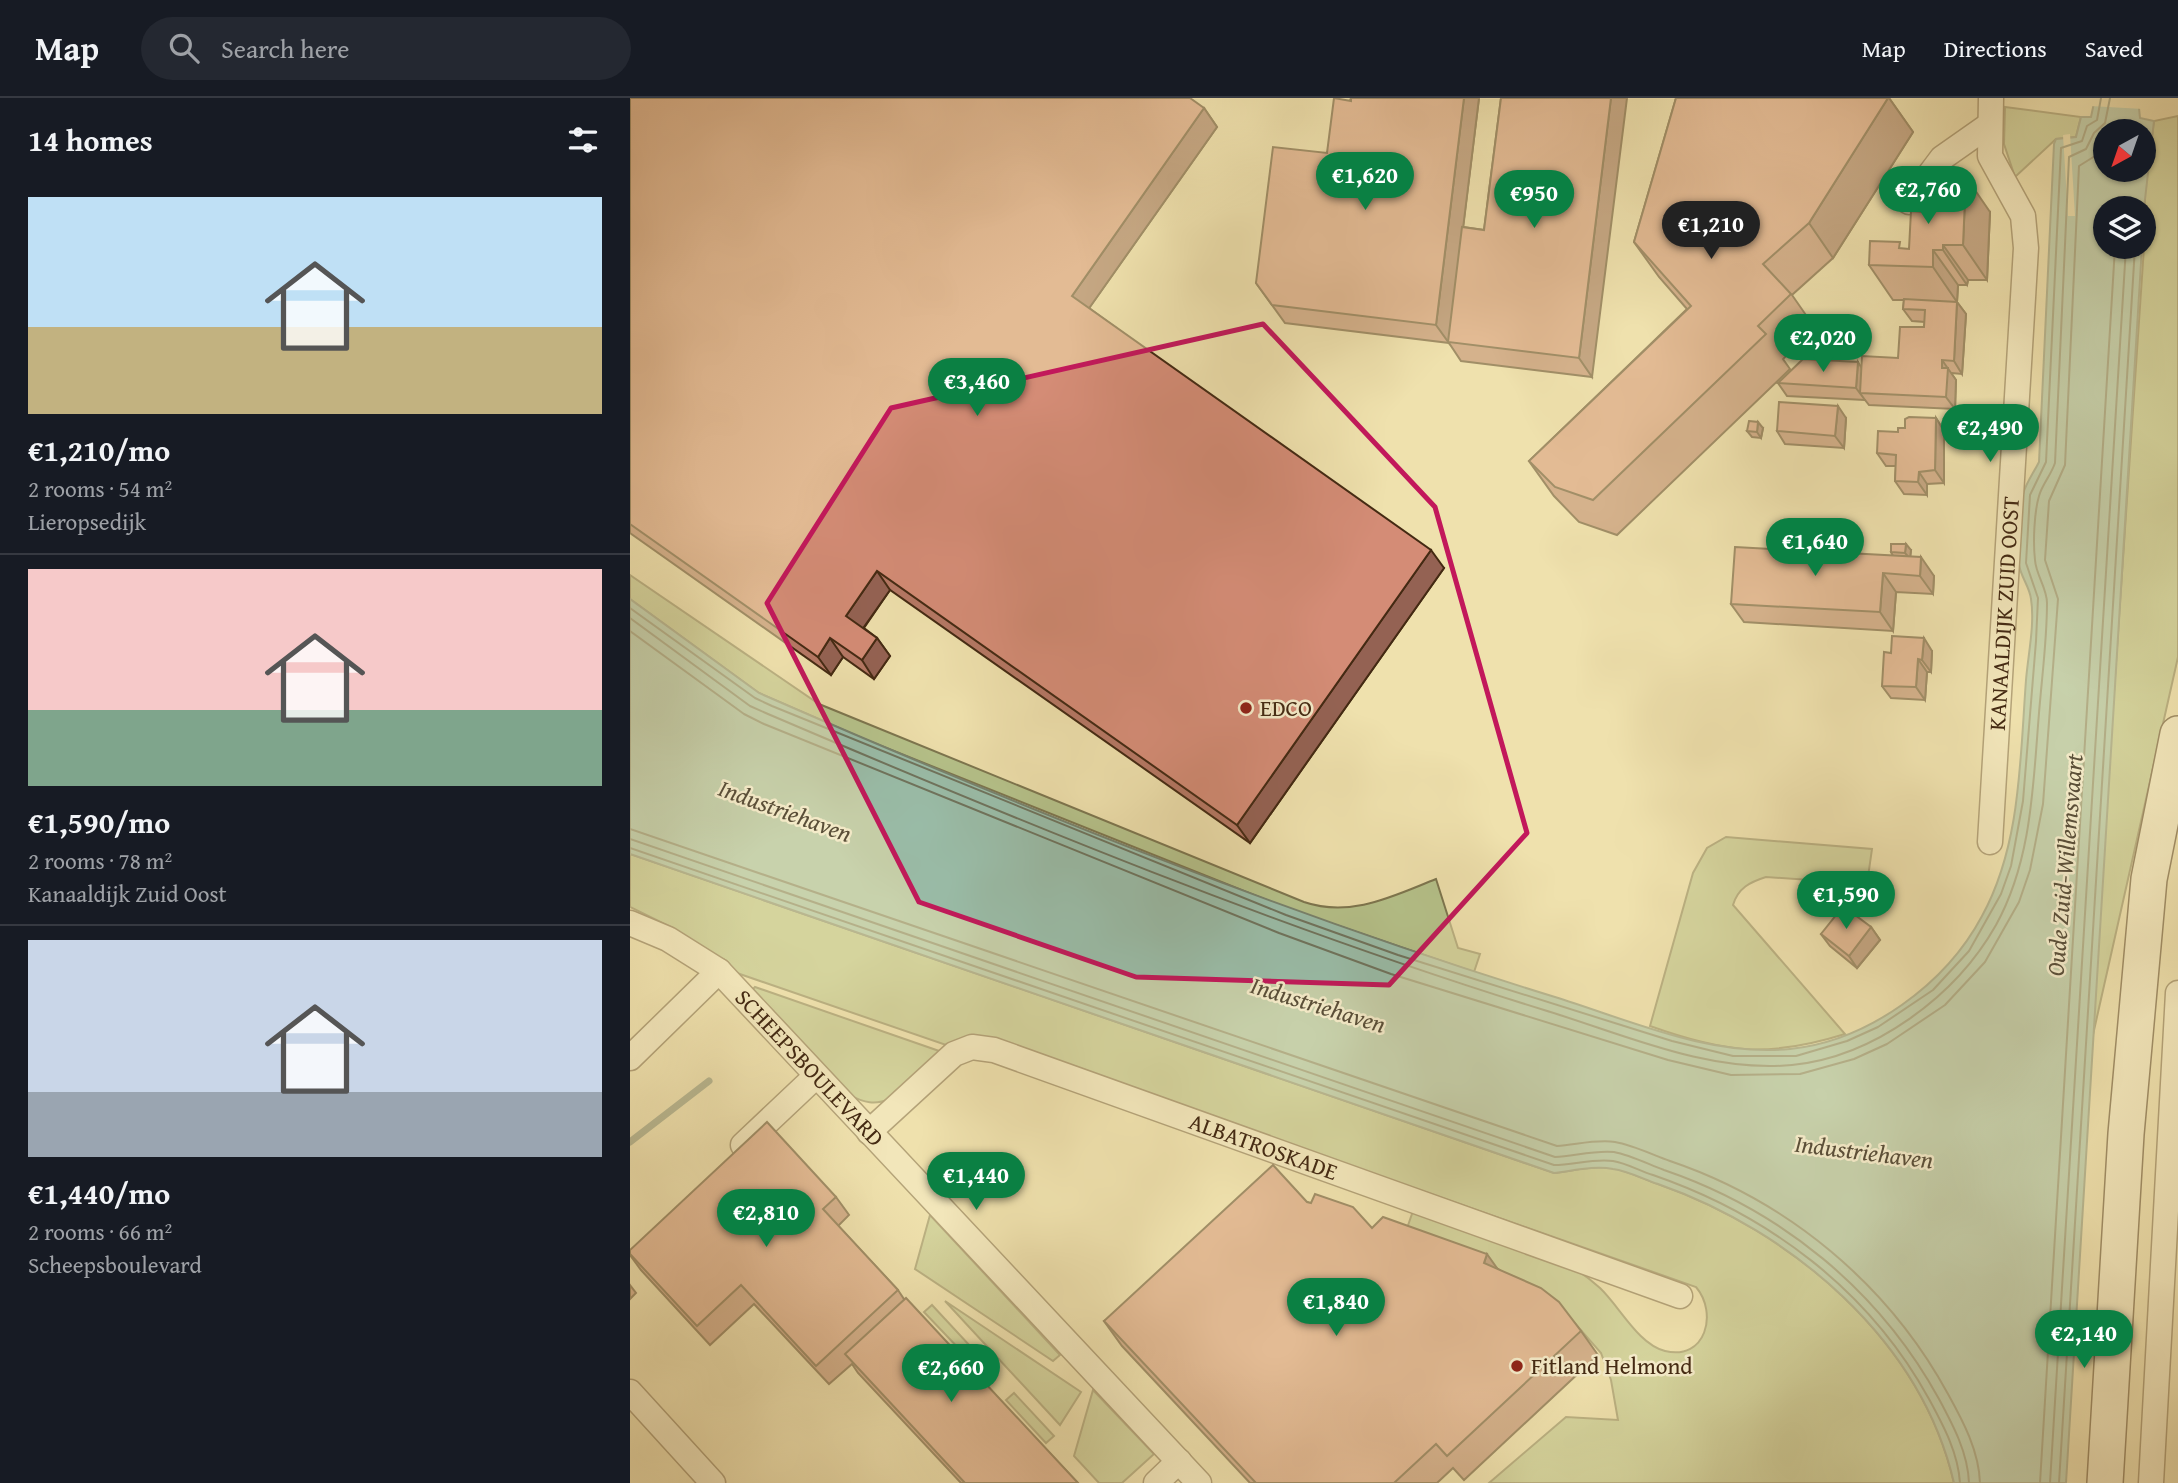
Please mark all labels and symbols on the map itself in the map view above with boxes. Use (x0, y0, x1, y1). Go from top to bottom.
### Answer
north arrow (2093, 119, 2156, 182)
pin: €1,620 (1308, 152, 1422, 212)
pin: €2,760 (1871, 166, 1985, 226)
pin: €950 (1493, 170, 1575, 230)
pin: €1,210 (1654, 202, 1768, 261)
pin: €2,020 (1766, 314, 1880, 374)
pin: €3,460 (920, 358, 1034, 418)
pin: €2,490 (1933, 404, 2047, 464)
street label: KANAALDIJK ZUID OOST (1980, 495, 2027, 731)
pin: €1,640 (1758, 518, 1872, 578)
place label: EDCO (1260, 691, 1312, 724)
marker: EDCO (1238, 700, 1254, 716)
water label: Oude Zuid-Willemsvaart (2037, 752, 2092, 978)
water label: Industriehaven (714, 770, 857, 851)
pin: €1,590 (1789, 872, 1903, 931)
water label: Industriehaven (1246, 967, 1390, 1042)
street label: SCHEEPSBOULEVARD (728, 981, 892, 1153)
street label: ALBATROSKADE (1185, 1104, 1342, 1188)
water label: Industriehaven (1793, 1126, 1935, 1177)
pin: €1,440 (919, 1152, 1033, 1212)
pin: €2,810 (709, 1190, 823, 1249)
pin: €1,840 (1279, 1278, 1393, 1338)
pin: €2,140 (2027, 1310, 2141, 1370)
pin: €2,660 (894, 1344, 1008, 1404)
place label: Fitland Helmond (1531, 1349, 1693, 1382)
marker: Fitland Helmond (1509, 1358, 1525, 1374)

